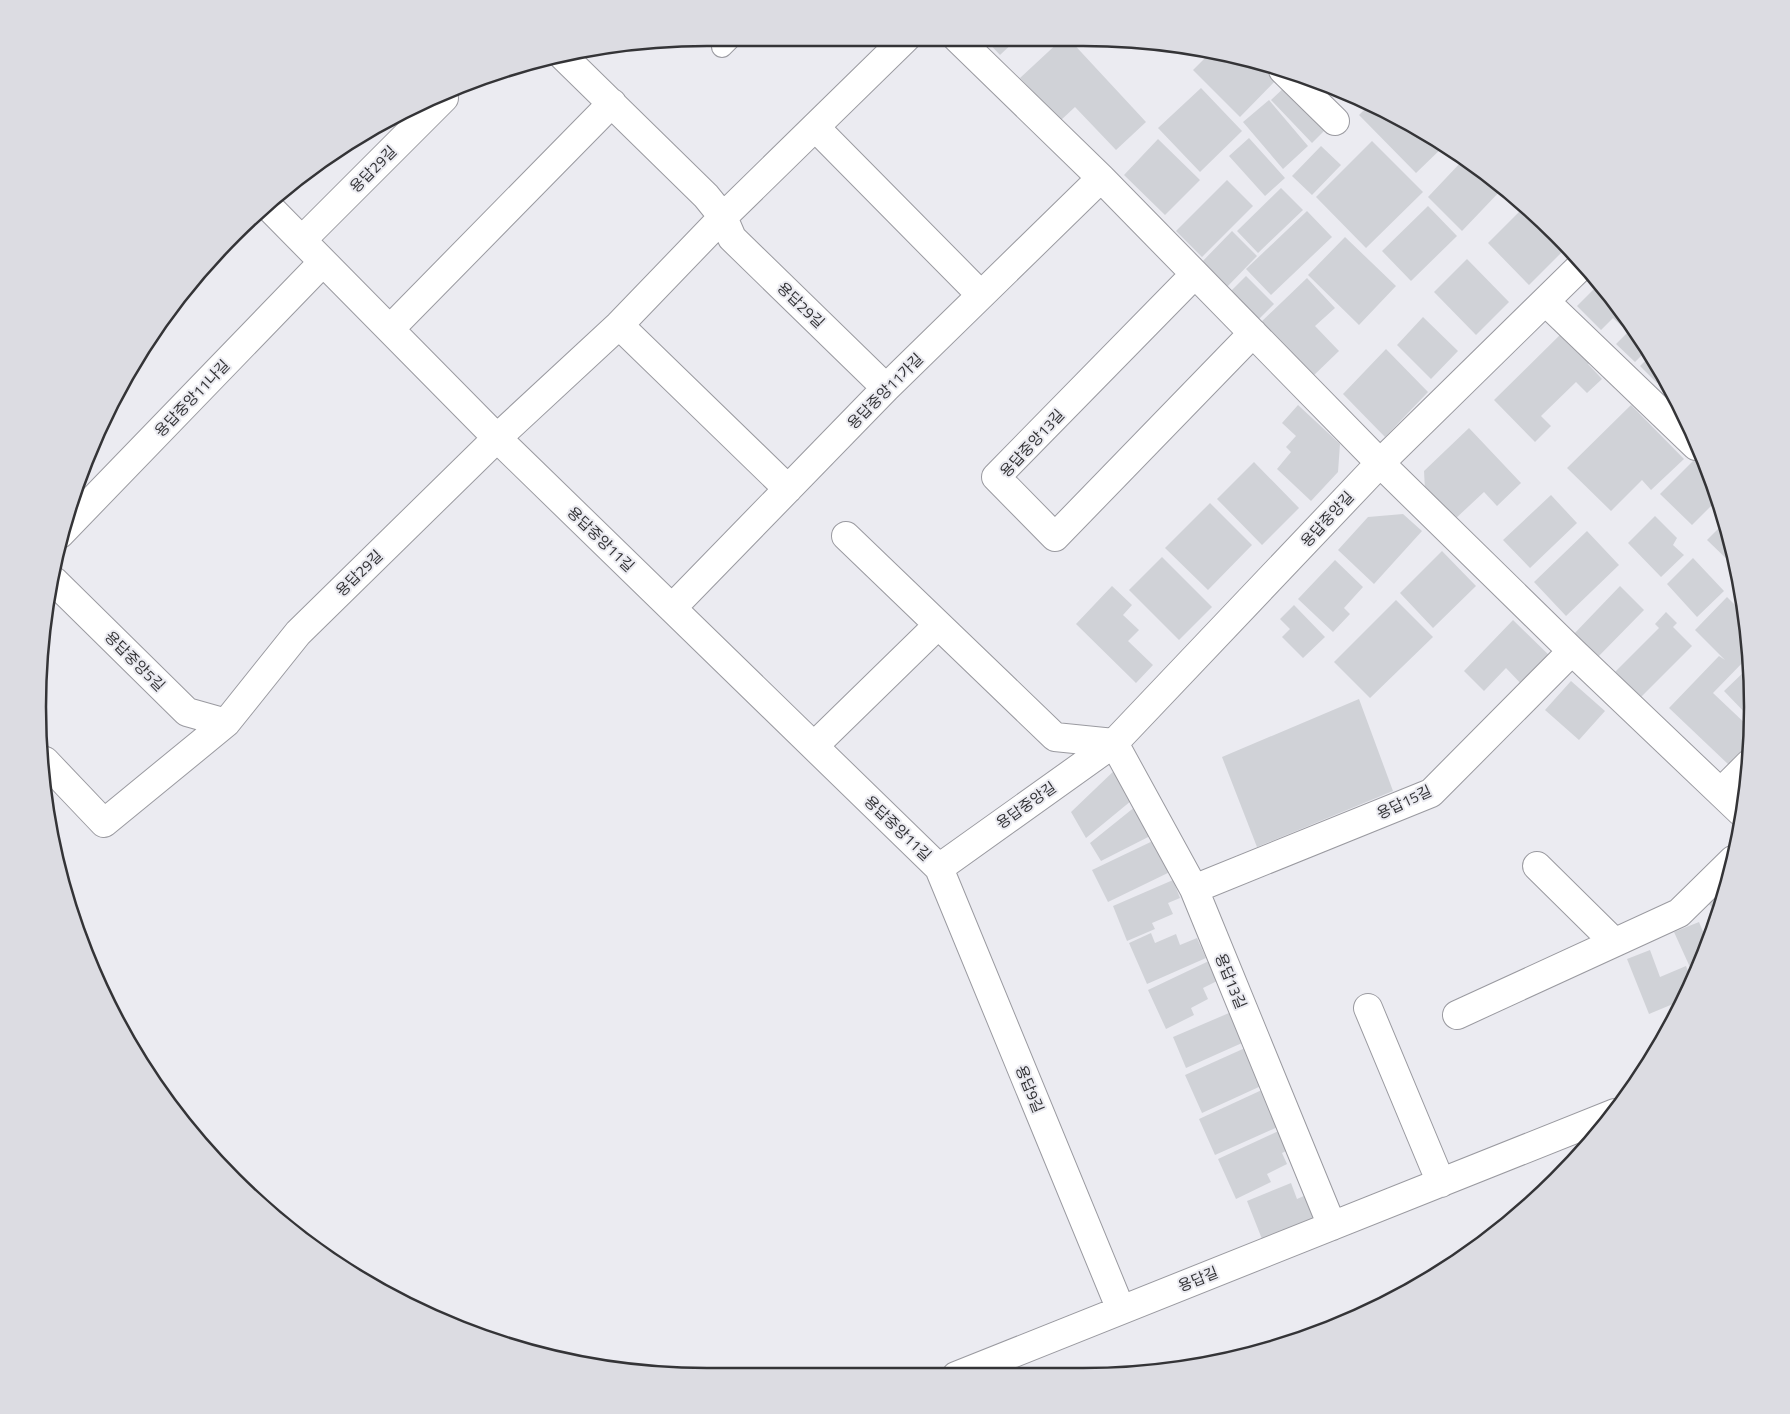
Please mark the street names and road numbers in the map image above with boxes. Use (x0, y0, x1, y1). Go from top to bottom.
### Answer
street label: 용답29길 (344, 140, 402, 198)
street label: 용답29길 (772, 277, 830, 333)
street label: 용답중앙11가길 (842, 348, 928, 434)
street label: 용답중앙11나길 (149, 354, 235, 442)
street label: 용답중앙13길 (994, 404, 1070, 482)
street label: 용답중앙길 (1295, 486, 1359, 552)
street label: 용답중앙11길 (562, 501, 640, 577)
street label: 용답29길 (330, 545, 388, 601)
street label: 용답중앙5길 (100, 626, 170, 696)
street label: 용답중앙길 (991, 776, 1061, 834)
street label: 용답15길 (1373, 779, 1435, 825)
street label: 용답중앙11길 (859, 790, 937, 866)
street label: 용답13길 (1209, 950, 1253, 1012)
street label: 용답9길 (1010, 1062, 1050, 1116)
street label: 용답길 (1174, 1261, 1222, 1297)

